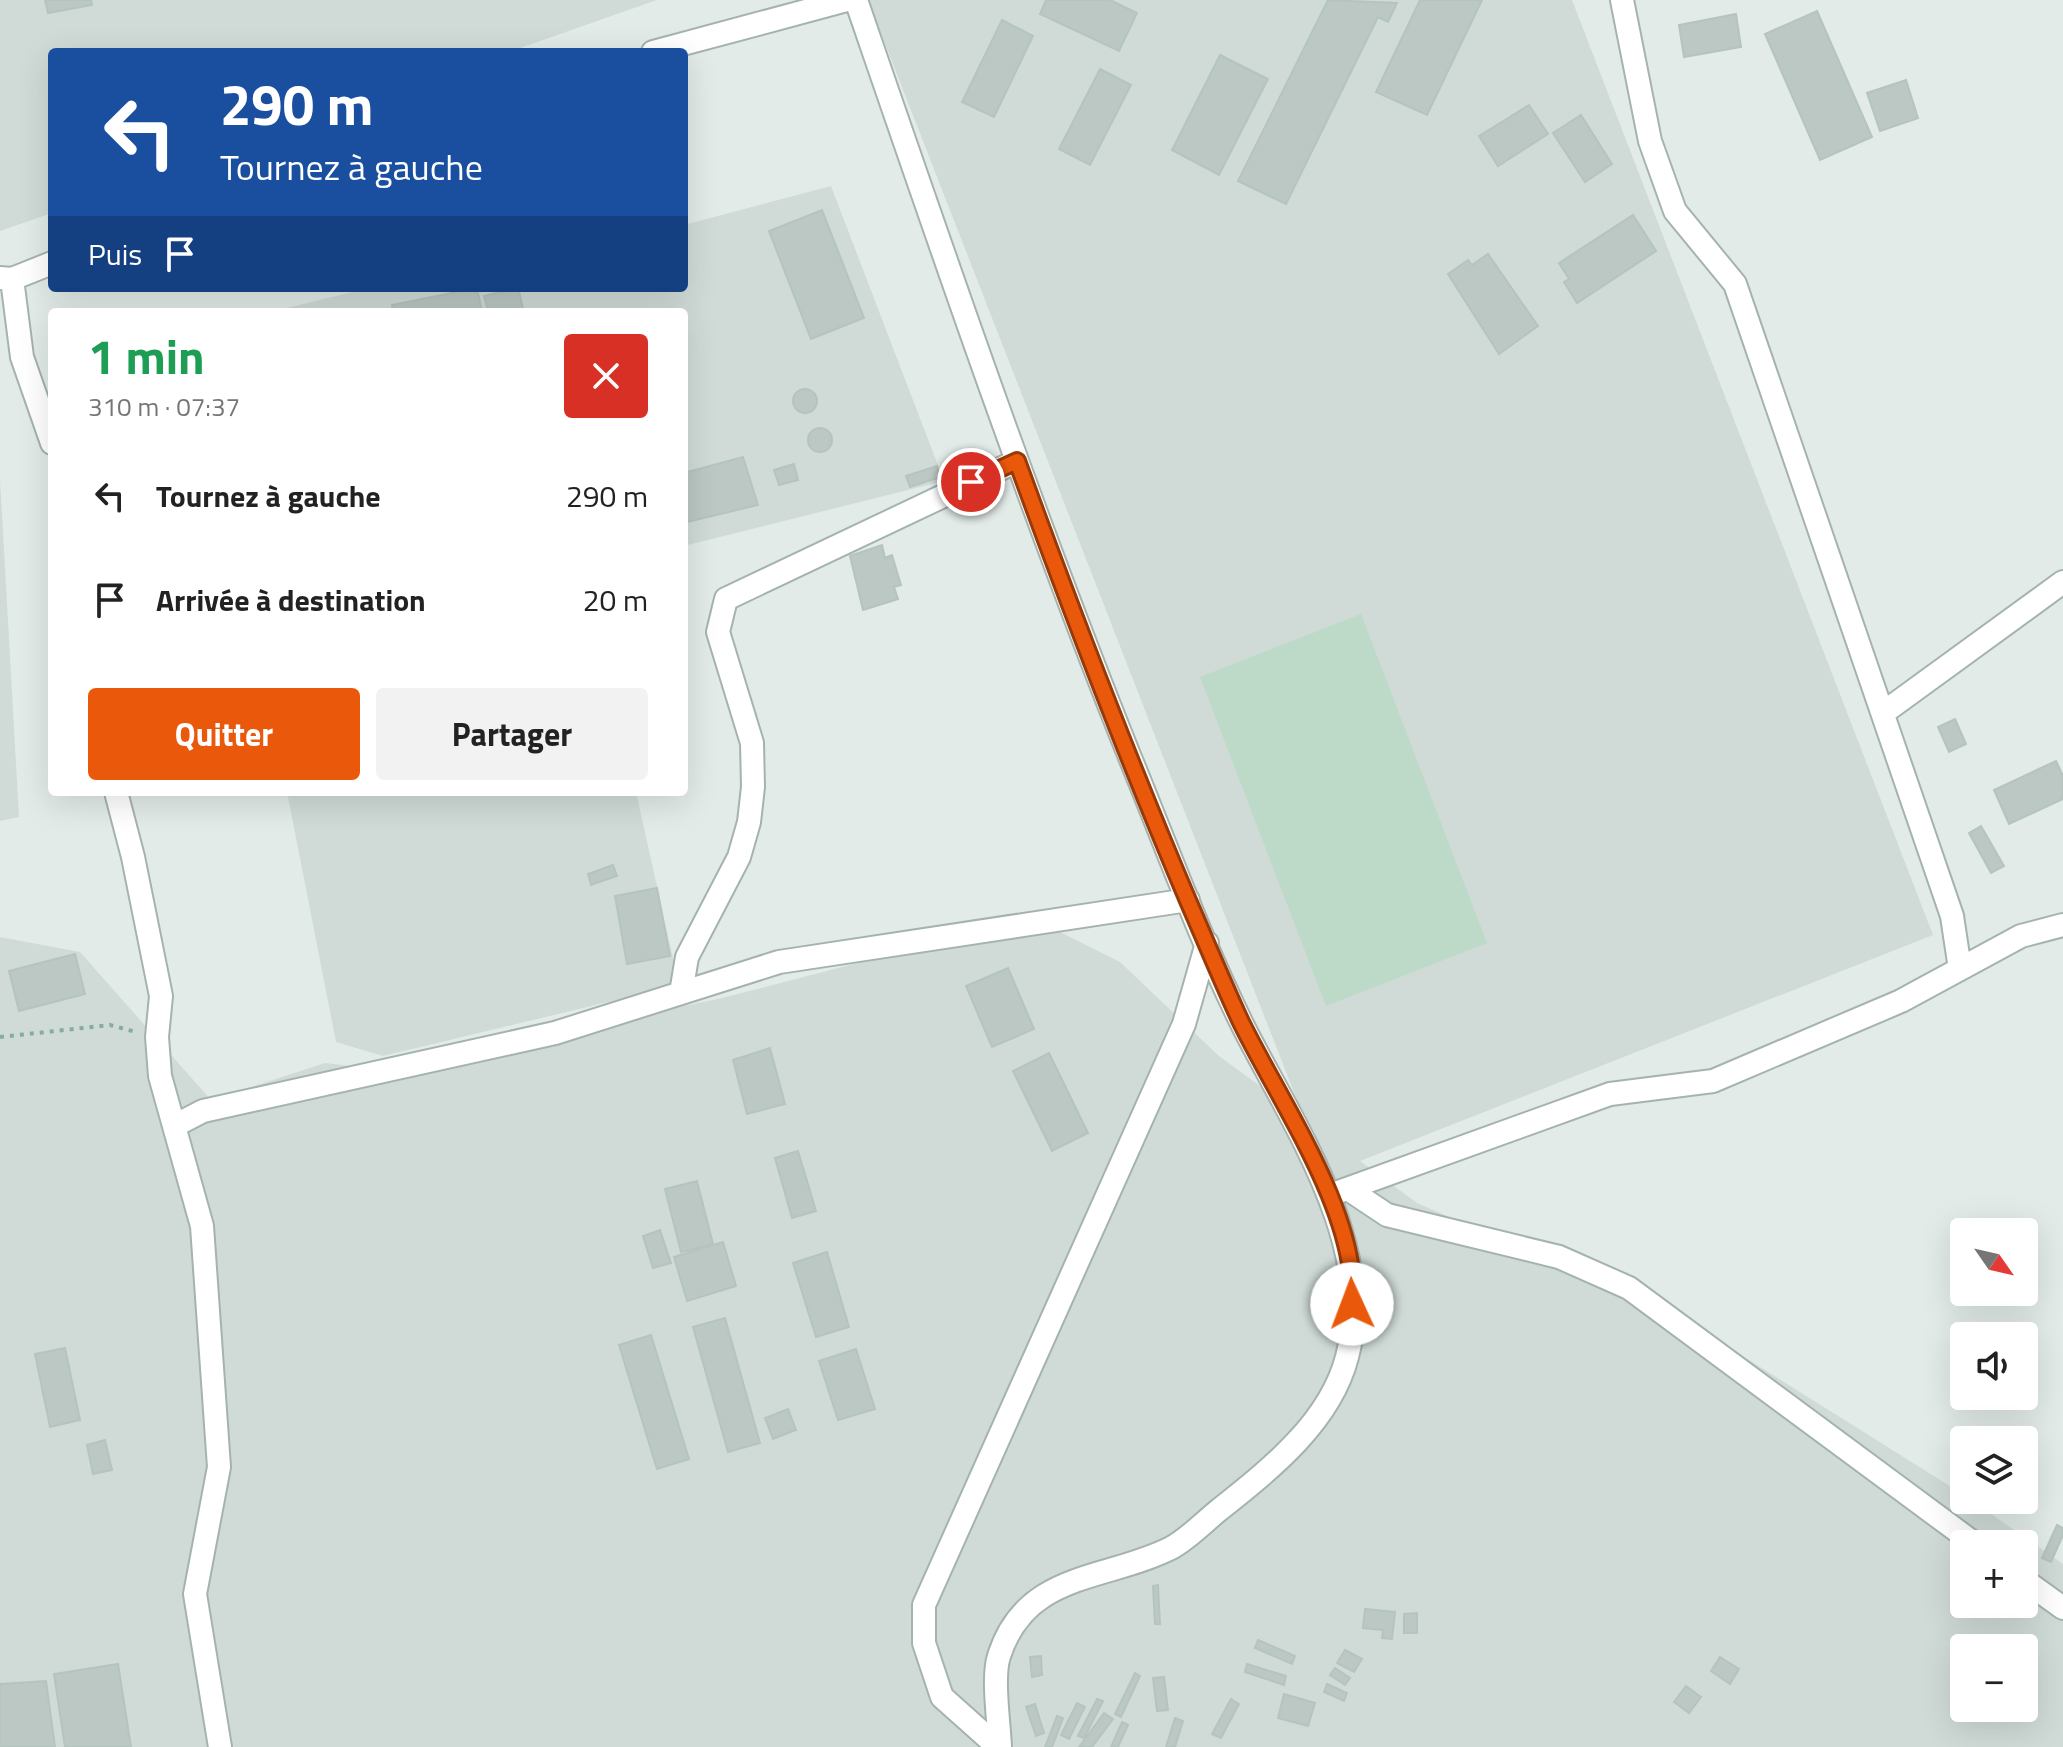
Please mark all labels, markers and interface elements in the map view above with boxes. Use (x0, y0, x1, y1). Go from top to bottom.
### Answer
text: 290 m (220, 62, 373, 147)
icon: left (88, 80, 192, 184)
text: Tournez à gauche (220, 139, 483, 194)
text: Puis (88, 231, 142, 277)
icon: arrive (158, 232, 202, 276)
text: 1 min (88, 320, 205, 393)
button: close (564, 334, 648, 418)
text: 310 m · 07:37 (88, 387, 240, 426)
pin (937, 448, 1005, 516)
icon: arrive (949, 460, 993, 504)
text: Tournez à gauche (156, 473, 381, 519)
text: 290 m (566, 473, 648, 519)
icon: left (88, 474, 132, 518)
text: Arrivée à destination (156, 577, 426, 623)
text: 20 m (583, 577, 648, 623)
icon: arrive (88, 578, 132, 622)
button: Quitter (88, 688, 360, 780)
button: Partager (376, 688, 648, 780)
north arrow (1950, 1218, 2038, 1306)
map controls (1950, 1218, 2038, 1722)
position arrow (1310, 1262, 1394, 1346)
button: sound (1950, 1322, 2038, 1410)
button: layers (1950, 1426, 2038, 1514)
button: + (1950, 1530, 2038, 1618)
button: − (1950, 1634, 2038, 1722)

